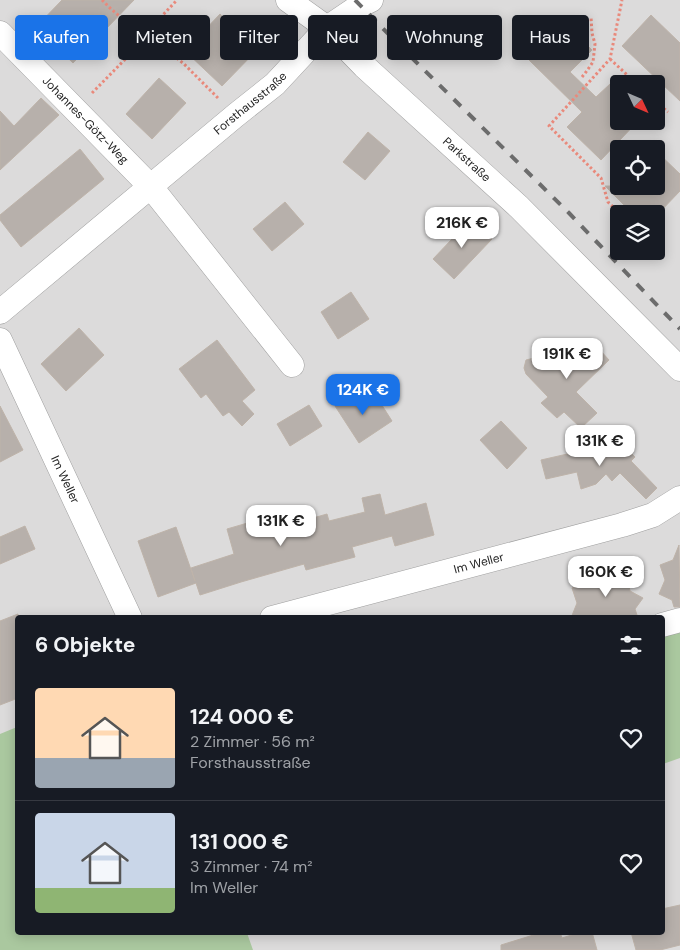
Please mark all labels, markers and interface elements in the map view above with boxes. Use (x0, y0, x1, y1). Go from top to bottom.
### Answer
chip: Kaufen (15, 15, 108, 60)
chip: Mieten (118, 15, 210, 60)
chip: Filter (220, 15, 298, 60)
chip: Neu (308, 15, 377, 60)
chip: Wohnung (387, 15, 502, 60)
chip: Haus (512, 15, 589, 60)
street label: Forsthausstraße (210, 68, 291, 138)
street label: Johannes-Götz-Weg (39, 73, 132, 168)
north arrow (610, 75, 665, 130)
map controls (610, 75, 665, 260)
street label: Parkstraße (439, 134, 494, 186)
button: locate (610, 140, 665, 195)
button: layers (610, 205, 665, 260)
pin: 216K € (421, 206, 503, 249)
text: 216K € (436, 212, 488, 233)
pin: 191K € (526, 338, 608, 380)
text: 191K € (543, 343, 591, 364)
pin: 124K € (322, 374, 404, 416)
text: 124K € (337, 379, 389, 400)
pin: 131K € (559, 424, 641, 467)
text: 131K € (576, 430, 624, 451)
street label: Im Weller (47, 453, 84, 507)
pin: 131K € (240, 504, 322, 547)
text: 131K € (257, 510, 305, 531)
street label: Im Weller (452, 549, 506, 577)
pin: 160K € (565, 556, 647, 598)
text: 160K € (579, 561, 633, 582)
text: 6 Objekte (35, 631, 135, 659)
icon: filters (617, 631, 645, 659)
text: 124 000 € (190, 703, 294, 731)
icon: home (75, 708, 135, 768)
icon: heart (617, 724, 645, 752)
text: 2 Zimmer · 56 m² (190, 731, 315, 752)
text: Forsthausstraße (190, 752, 311, 773)
text: 131 000 € (190, 828, 289, 856)
icon: home (75, 833, 135, 893)
icon: heart (617, 849, 645, 877)
text: 3 Zimmer · 74 m² (190, 856, 313, 877)
text: Im Weller (190, 877, 258, 898)

